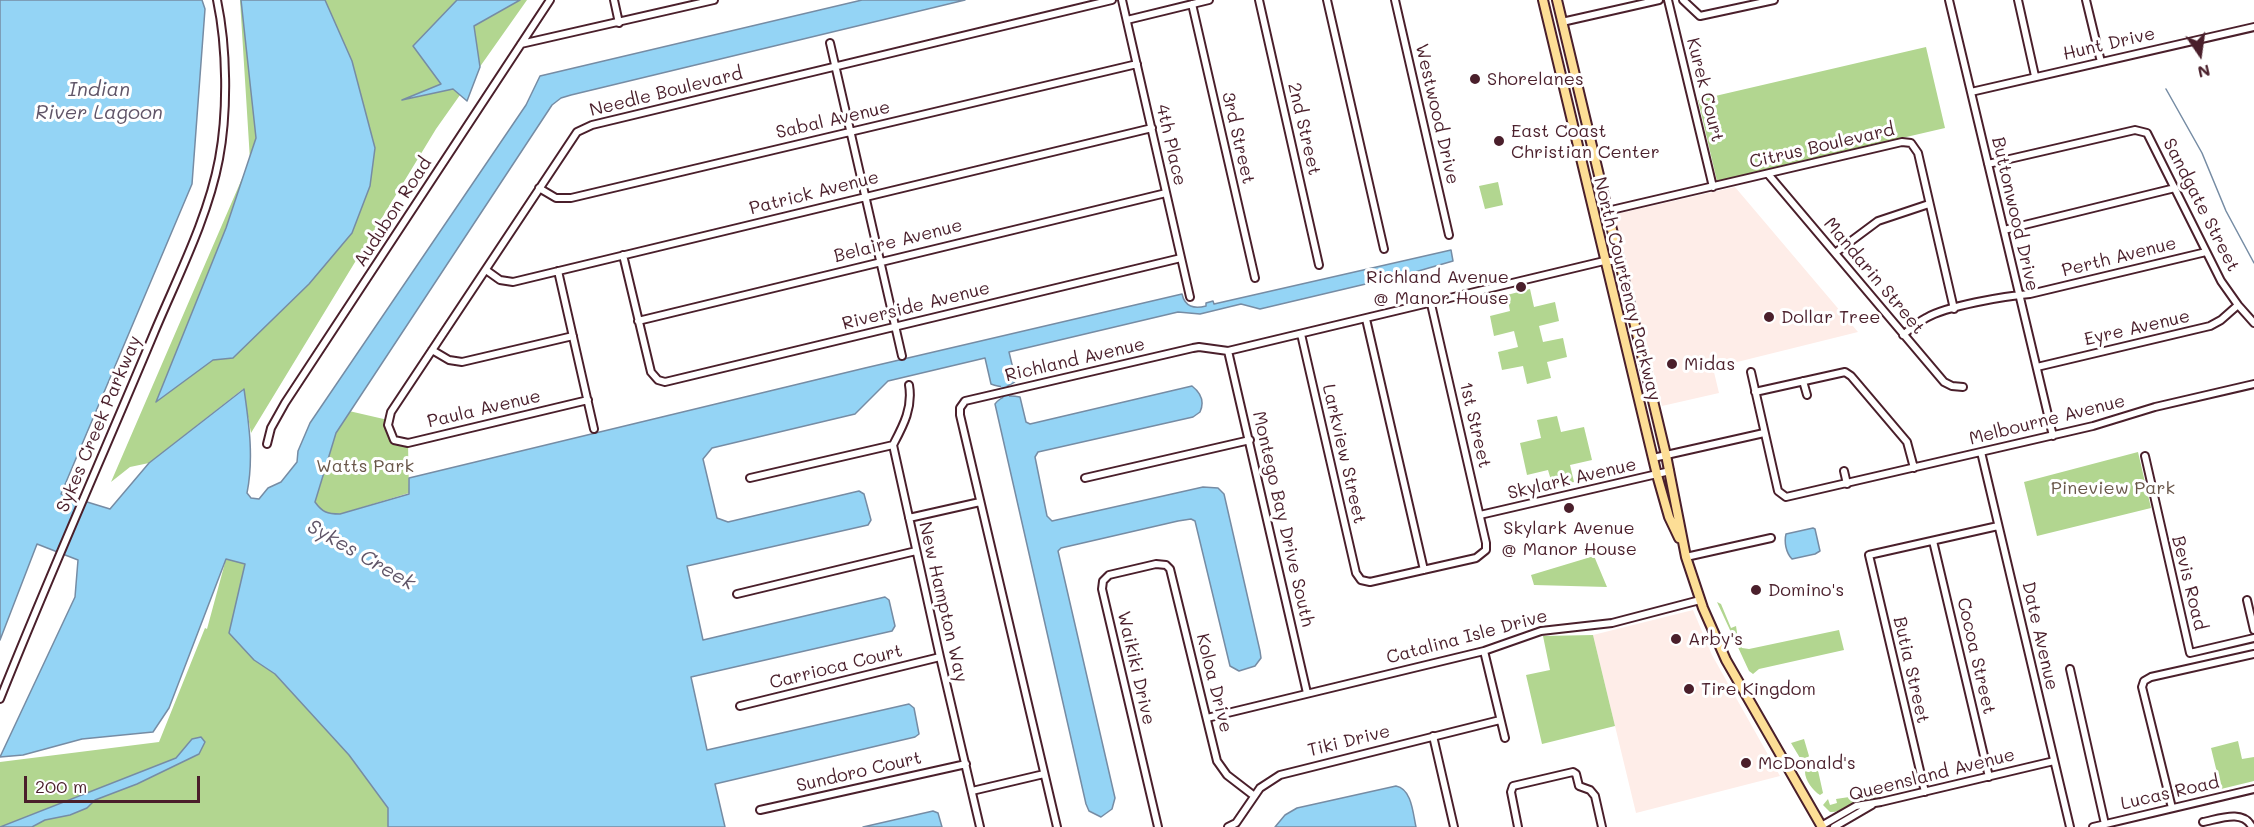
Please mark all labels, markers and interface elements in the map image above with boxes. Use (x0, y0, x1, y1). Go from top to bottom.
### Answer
street label: Hunt Drive (2061, 23, 2157, 65)
north arrow (2170, 24, 2230, 84)
street label: Kurek Court (1682, 36, 1728, 144)
street label: Westwood Drive (1410, 42, 1464, 186)
text: N (2196, 60, 2212, 84)
street label: Needle Boulevard (587, 63, 745, 121)
place label: Shorelanes (1487, 68, 1584, 90)
marker: Shorelanes (1468, 72, 1482, 86)
water label: Indian River Lagoon (35, 78, 163, 125)
street label: 2nd Street (1283, 81, 1325, 177)
street label: 3rd Street (1217, 90, 1259, 186)
street label: Sabal Avenue (774, 96, 892, 144)
street label: 4th Place (1151, 102, 1191, 188)
street label: Citrus Boulevard (1747, 119, 1897, 173)
place label: East Coast Christian Center (1511, 120, 1660, 162)
marker: East Coast Christian Center (1492, 134, 1506, 148)
street label: Buttonwood Drive (1987, 135, 2043, 293)
street label: Sandgate Street (2158, 135, 2244, 275)
street label: Audubon Road (350, 153, 436, 271)
street label: Patrick Avenue (747, 166, 881, 220)
street label: North Courtenay Parkway (1589, 175, 1665, 403)
street label: Mandarin Street (1819, 213, 1929, 339)
street label: Belaire Avenue (831, 215, 965, 267)
street label: Perth Avenue (2059, 232, 2179, 282)
place label: Richland Avenue @ Manor House (1366, 266, 1509, 308)
street label: Riverside Avenue (840, 277, 992, 335)
marker: Richland Avenue @ Manor House (1514, 280, 1528, 294)
street label: Eyre Avenue (2082, 305, 2192, 351)
place label: Dollar Tree (1781, 306, 1880, 328)
marker: Dollar Tree (1762, 310, 1776, 324)
street label: Sykes Creek Parkway (52, 333, 146, 515)
street label: Richland Avenue (1003, 333, 1147, 387)
place label: Midas (1684, 353, 1735, 375)
marker: Midas (1665, 357, 1679, 371)
street label: 1st Street (1455, 380, 1495, 470)
street label: Larkview Street (1317, 382, 1371, 526)
street label: Paula Avenue (425, 385, 543, 433)
street label: Melbourne Avenue (1967, 390, 2127, 450)
street label: Montego Bay Drive South (1248, 409, 1318, 629)
street label: Skylark Avenue (1506, 454, 1638, 504)
park label: Watts Park (316, 455, 414, 477)
park label: Pineview Park (2051, 477, 2175, 499)
marker: Skylark Avenue @ Manor House (1562, 501, 1576, 515)
water label: Sykes Creek (303, 514, 419, 596)
place label: Skylark Avenue @ Manor House (1501, 517, 1637, 560)
street label: New Hampton Way (914, 519, 972, 685)
street label: Bevis Road (2167, 533, 2211, 633)
place label: Domino's (1768, 579, 1844, 601)
street label: Date Avenue (2017, 580, 2063, 692)
marker: Domino's (1749, 583, 1763, 597)
street label: Cocoa Street (1952, 596, 2000, 716)
street label: Catalina Isle Drive (1384, 605, 1550, 669)
street label: Waikiki Drive (1112, 609, 1160, 727)
street label: Butia Street (1888, 615, 1934, 725)
place label: Arby's (1688, 628, 1743, 650)
street label: Koloa Drive (1191, 631, 1237, 735)
marker: Arby's (1669, 632, 1683, 646)
street label: Carrioca Court (767, 640, 905, 694)
place label: Tire Kingdom (1701, 678, 1816, 700)
marker: Tire Kingdom (1682, 682, 1696, 696)
street label: Tiki Drive (1306, 720, 1392, 762)
street label: Queensland Avenue (1847, 744, 2017, 806)
street label: Sundoro Court (794, 747, 924, 797)
place label: McDonald's (1758, 752, 1856, 774)
marker: McDonald's (1739, 756, 1753, 770)
scale bar (27, 764, 202, 802)
street label: Lucas Road (2119, 771, 2221, 815)
text: 200 m (35, 774, 87, 798)

